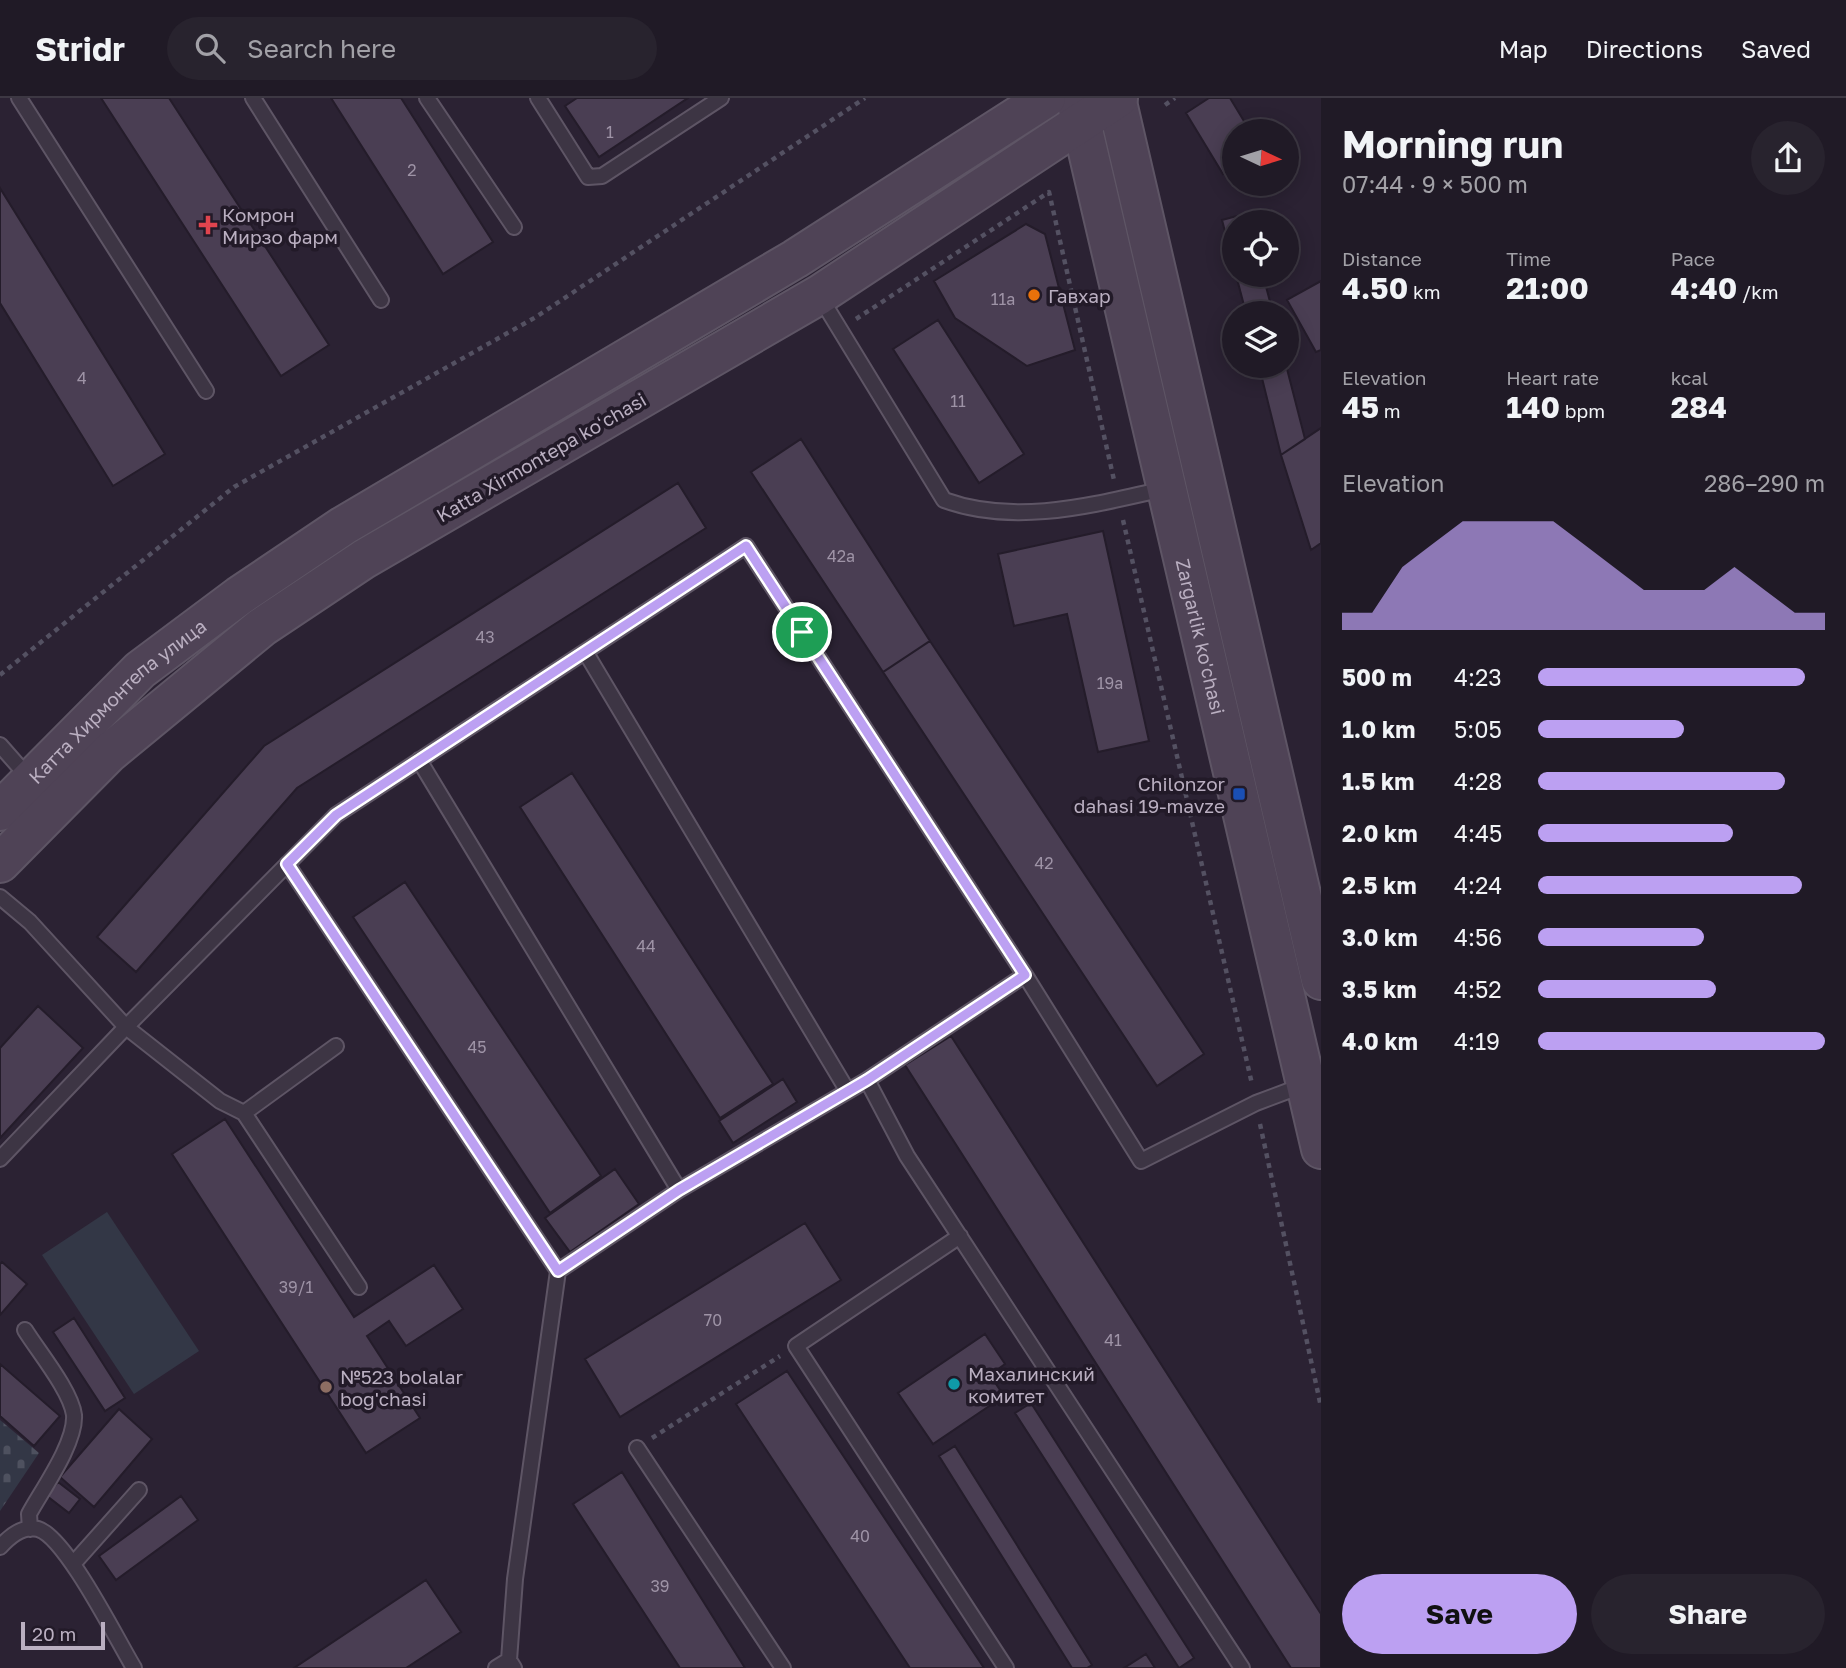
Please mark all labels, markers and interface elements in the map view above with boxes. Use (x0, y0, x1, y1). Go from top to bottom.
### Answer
search box (167, 17, 657, 80)
text: Stridr (35, 29, 125, 68)
icon: search (191, 29, 229, 67)
text: Search here (247, 33, 396, 64)
text: Map (1499, 34, 1548, 63)
text: Directions (1586, 34, 1703, 63)
text: Saved (1741, 34, 1811, 63)
north arrow (1222, 119, 1298, 196)
map controls (1222, 119, 1299, 378)
text: Morning run (1342, 121, 1563, 166)
button: share (1751, 121, 1825, 195)
house number: 1 (606, 122, 614, 142)
house number: 2 (407, 160, 417, 180)
text: 07:44 · 9 × 500 m (1342, 170, 1528, 198)
place label: Комрон Мирзо фарм (222, 203, 338, 248)
button: locate (1222, 210, 1299, 287)
marker: Комрон Мирзо фарм (200, 217, 216, 233)
text: Distance (1342, 247, 1422, 270)
text: Time (1506, 247, 1551, 270)
text: Pace (1671, 247, 1715, 270)
text: 4.50 (1342, 270, 1408, 306)
text: 21:00 (1506, 270, 1589, 306)
text: 4:40 (1671, 270, 1737, 306)
text: km (1408, 280, 1440, 303)
text: /km (1737, 280, 1779, 303)
place label: Гавхар (1048, 284, 1111, 307)
marker: Гавхар (1026, 287, 1042, 303)
house number: 11a (991, 289, 1015, 309)
button: layers (1222, 301, 1299, 378)
text: Elevation (1342, 366, 1427, 389)
text: Heart rate (1506, 366, 1599, 389)
text: kcal (1671, 366, 1708, 389)
house number: 4 (77, 368, 87, 388)
street label: Katta Xirmontepa koʻchasi (432, 387, 650, 527)
text: 45 (1342, 389, 1379, 425)
text: 140 (1506, 389, 1560, 425)
text: 284 (1671, 389, 1727, 425)
house number: 11 (950, 391, 966, 411)
text: m (1379, 399, 1401, 422)
text: bpm (1560, 399, 1605, 422)
text: Elevation (1342, 469, 1444, 497)
text: 286–290 m (1704, 469, 1825, 497)
house number: 42a (827, 546, 855, 566)
street label: Zargarlik ko'chasi (1172, 556, 1231, 717)
pin (772, 602, 832, 662)
icon: arrive (783, 613, 821, 651)
street label: Катта Хирмонтепа улица (23, 614, 210, 788)
house number: 43 (475, 627, 495, 647)
text: 500 m (1342, 663, 1412, 691)
text: 4:23 (1454, 663, 1502, 691)
house number: 19a (1097, 673, 1123, 693)
text: 1.0 km (1342, 715, 1415, 743)
text: 5:05 (1454, 715, 1502, 743)
text: 1.5 km (1342, 767, 1414, 795)
text: 4:28 (1454, 767, 1502, 795)
place label: Chilonzor dahasi 19-mavze (1074, 772, 1226, 817)
marker: Chilonzor dahasi 19-mavze (1231, 786, 1247, 802)
text: 2.0 km (1342, 819, 1418, 847)
text: 4:45 (1454, 819, 1502, 847)
house number: 42 (1034, 853, 1054, 873)
text: 2.5 km (1342, 871, 1417, 899)
text: 4:24 (1454, 871, 1502, 899)
text: 3.0 km (1342, 923, 1418, 951)
text: 4:56 (1454, 923, 1502, 951)
house number: 44 (636, 936, 656, 956)
text: 3.5 km (1342, 975, 1417, 1003)
text: 4:52 (1454, 975, 1502, 1003)
text: 4.0 km (1342, 1027, 1418, 1055)
text: 4:19 (1454, 1027, 1500, 1055)
house number: 45 (467, 1037, 487, 1057)
house number: 39/1 (279, 1277, 313, 1297)
house number: 70 (704, 1310, 722, 1330)
house number: 41 (1104, 1330, 1122, 1350)
place label: Махалинский комитет (968, 1362, 1095, 1407)
place label: №523 bolalar bog'chasi (340, 1365, 463, 1410)
marker: Махалинский комитет (946, 1376, 962, 1392)
marker: №523 bolalar bog'chasi (318, 1379, 334, 1395)
house number: 40 (850, 1526, 870, 1546)
button: Save (1342, 1574, 1577, 1654)
button: Share (1591, 1574, 1825, 1654)
house number: 39 (650, 1576, 670, 1596)
scale bar (21, 1619, 105, 1651)
text: 20 m (32, 1622, 76, 1645)

